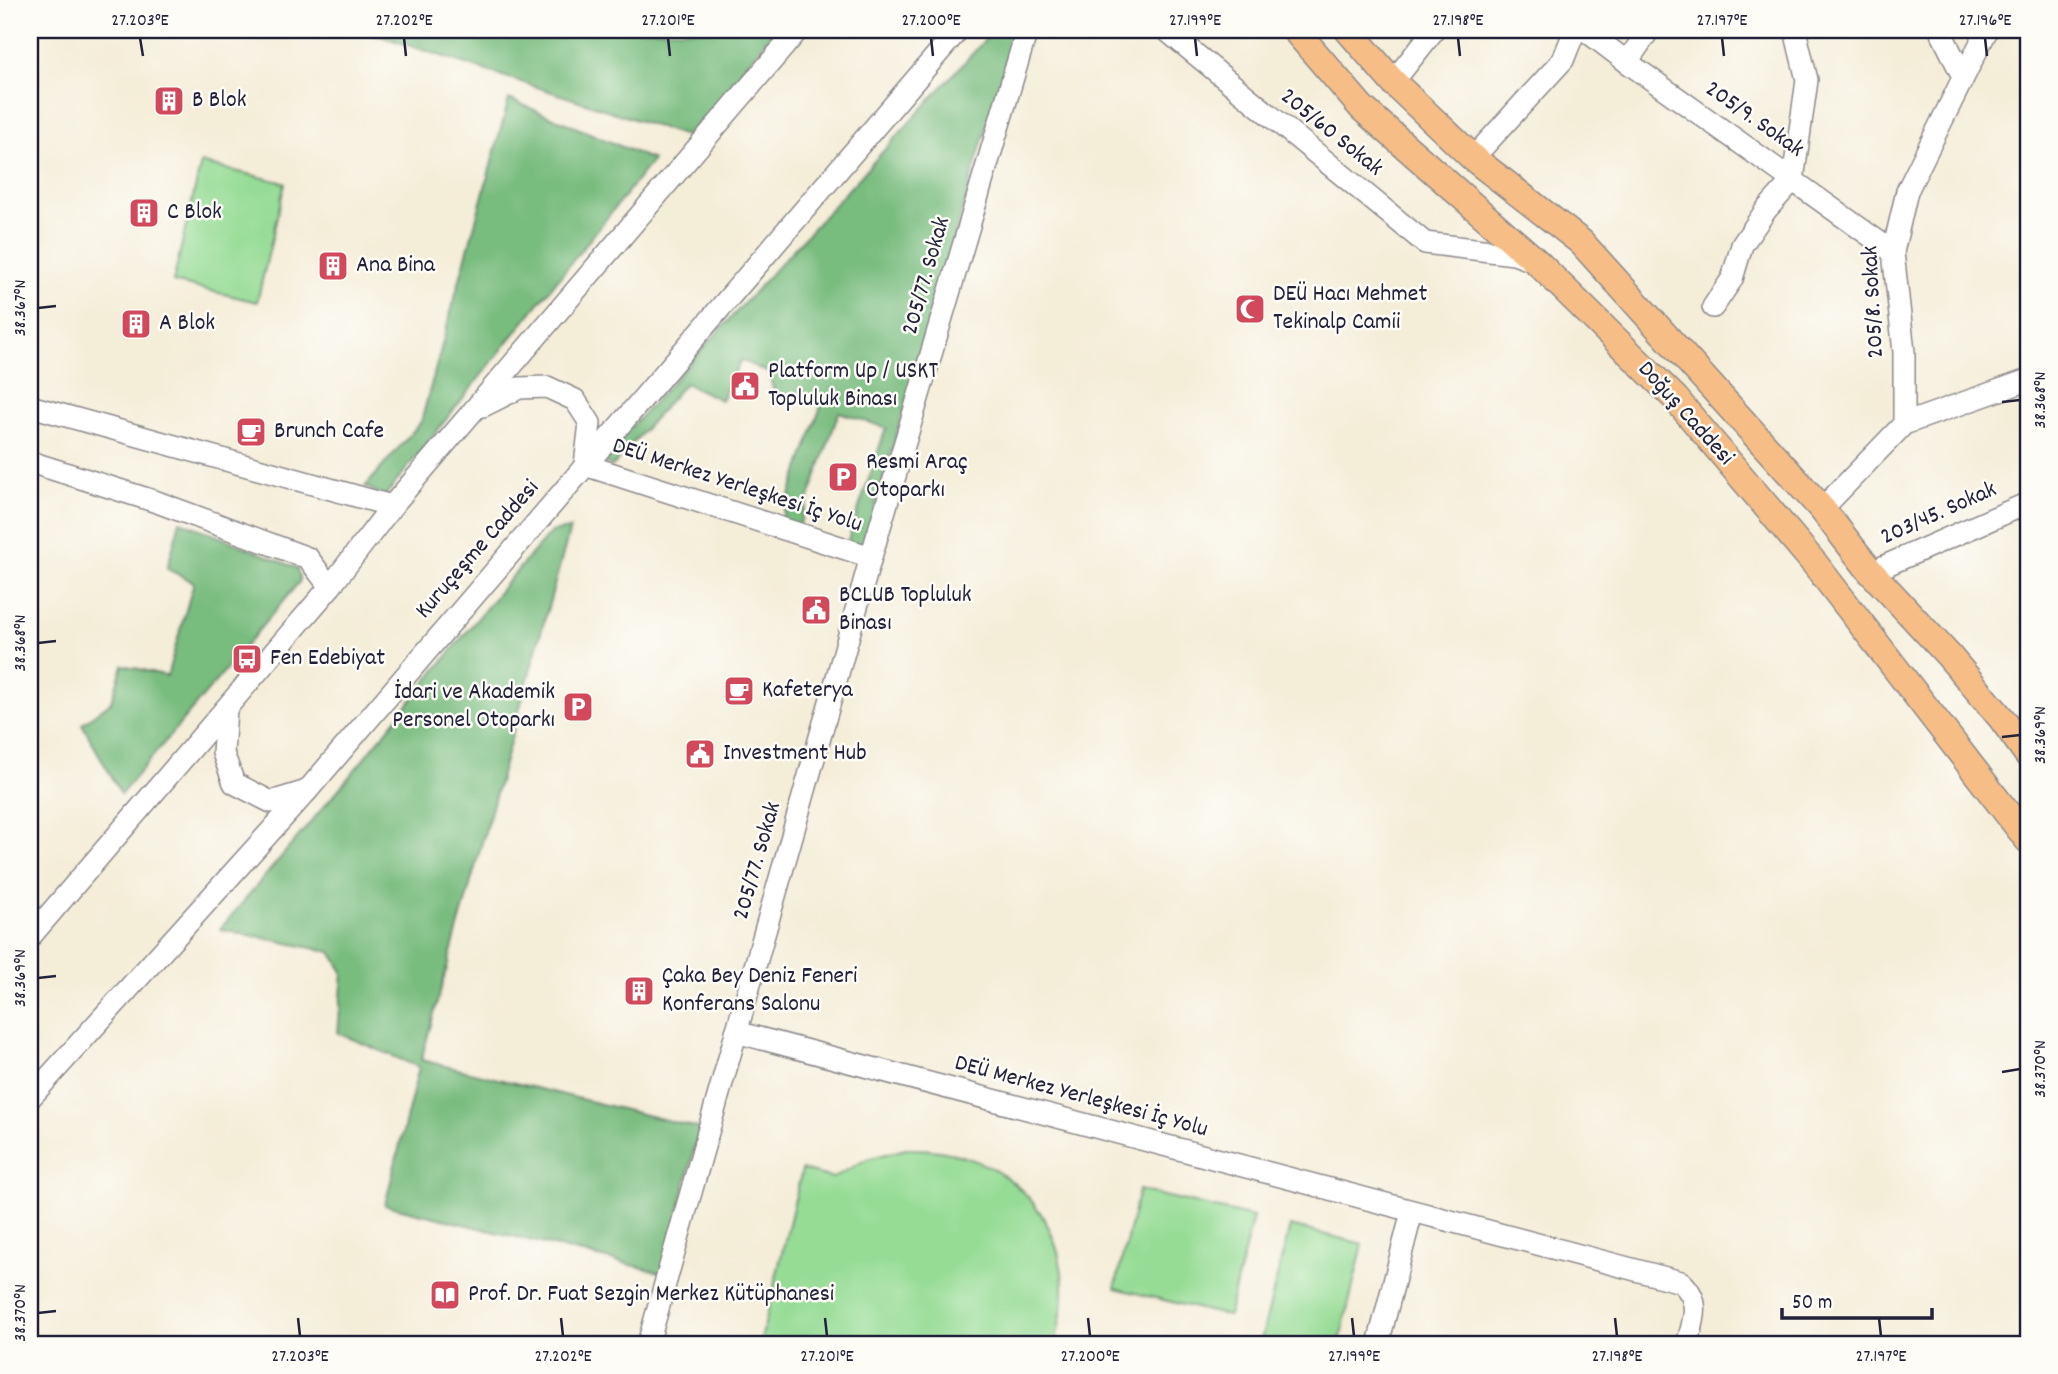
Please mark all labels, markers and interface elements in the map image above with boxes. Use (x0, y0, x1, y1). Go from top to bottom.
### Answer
text: 27.203°E (111, 9, 169, 34)
text: 27.202°E (375, 9, 433, 34)
text: 27.201°E (641, 9, 695, 34)
text: 27.200°E (901, 9, 961, 34)
text: 27.199°E (1169, 9, 1221, 34)
text: 27.198°E (1432, 9, 1484, 34)
text: 27.197°E (1697, 9, 1747, 34)
text: 27.196°E (1959, 9, 2011, 34)
street label: 205/9. Sokak (1697, 73, 1811, 167)
street label: 205/60 Sokak (1272, 81, 1390, 185)
building icon: B Blok (152, 84, 186, 118)
place label: B Blok (192, 84, 246, 118)
building icon: C Blok (127, 196, 161, 230)
place label: C Blok (167, 196, 222, 230)
street label: 205/77. Sokak (894, 213, 960, 339)
street label: 205/8. Sokak (1854, 245, 1894, 359)
building icon: Ana Bina (316, 249, 350, 283)
place label: Ana Bina (356, 249, 436, 283)
place label: DEÜ Hacı Mehmet Tekinalp Camii (1273, 278, 1427, 340)
text: 38.367°N (9, 280, 34, 336)
mosque icon: DEÜ Hacı Mehmet Tekinalp Camii (1233, 292, 1267, 326)
building icon: A Blok (119, 307, 153, 341)
place label: A Blok (159, 307, 215, 341)
street label: Doğuş Caddesi (1629, 354, 1741, 474)
place label: Platform Up / USKT Topluluk Binası (768, 355, 938, 417)
public building icon: Platform Up / USKT Topluluk Binası (728, 369, 762, 403)
text: 38.368°N (2029, 372, 2054, 428)
cafe icon: Brunch Cafe (234, 415, 268, 449)
place label: Brunch Cafe (274, 415, 384, 449)
street label: DEÜ Merkez Yerleşkesi İç Yolu (608, 430, 866, 542)
place label: Resmi Araç Otoparkı (866, 446, 968, 508)
parking icon: Resmi Araç Otoparkı (826, 460, 860, 494)
street label: Kuruçeşme Caddesi (408, 473, 548, 627)
street label: 203/45. Sokak (1876, 473, 2002, 555)
place label: BCLUB Topluluk Binası (839, 579, 972, 641)
public building icon: BCLUB Topluluk Binası (799, 593, 833, 627)
text: 38.368°N (9, 615, 34, 671)
bus stop icon: Fen Edebiyat (230, 642, 264, 676)
place label: Fen Edebiyat (270, 642, 385, 676)
cafe icon: Kafeterya (722, 674, 756, 708)
place label: Kafeterya (762, 674, 853, 708)
place label: İdari ve Akademik Personel Otoparkı (392, 676, 555, 738)
parking icon: İdari ve Akademik Personel Otoparkı (561, 690, 595, 724)
text: 38.369°N (2029, 706, 2054, 764)
public building icon: Investment Hub (683, 737, 717, 771)
place label: Investment Hub (723, 737, 867, 771)
street label: 205/77. Sokak (725, 798, 791, 924)
text: 38.369°N (9, 949, 34, 1007)
place label: Çaka Bey Deniz Feneri Konferans Salonu (662, 960, 857, 1022)
building icon: Çaka Bey Deniz Feneri Konferans Salonu (622, 974, 656, 1008)
text: 38.370°N (2029, 1040, 2054, 1098)
street label: DEÜ Merkez Yerleşkesi İç Yolu (951, 1047, 1211, 1147)
scale bar (1782, 1276, 1932, 1320)
library icon: Prof. Dr. Fuat Sezgin Merkez Kütüphanesi (428, 1278, 462, 1312)
place label: Prof. Dr. Fuat Sezgin Merkez Kütüphanesi (468, 1278, 834, 1312)
text: 38.370°N (9, 1284, 34, 1342)
text: 50 m (1792, 1289, 1832, 1319)
text: 27.203°E (271, 1345, 329, 1370)
text: 27.202°E (534, 1345, 592, 1370)
text: 27.201°E (800, 1345, 854, 1370)
text: 27.200°E (1060, 1345, 1120, 1370)
text: 27.199°E (1328, 1345, 1380, 1370)
text: 27.198°E (1591, 1345, 1643, 1370)
text: 27.197°E (1856, 1345, 1906, 1370)

